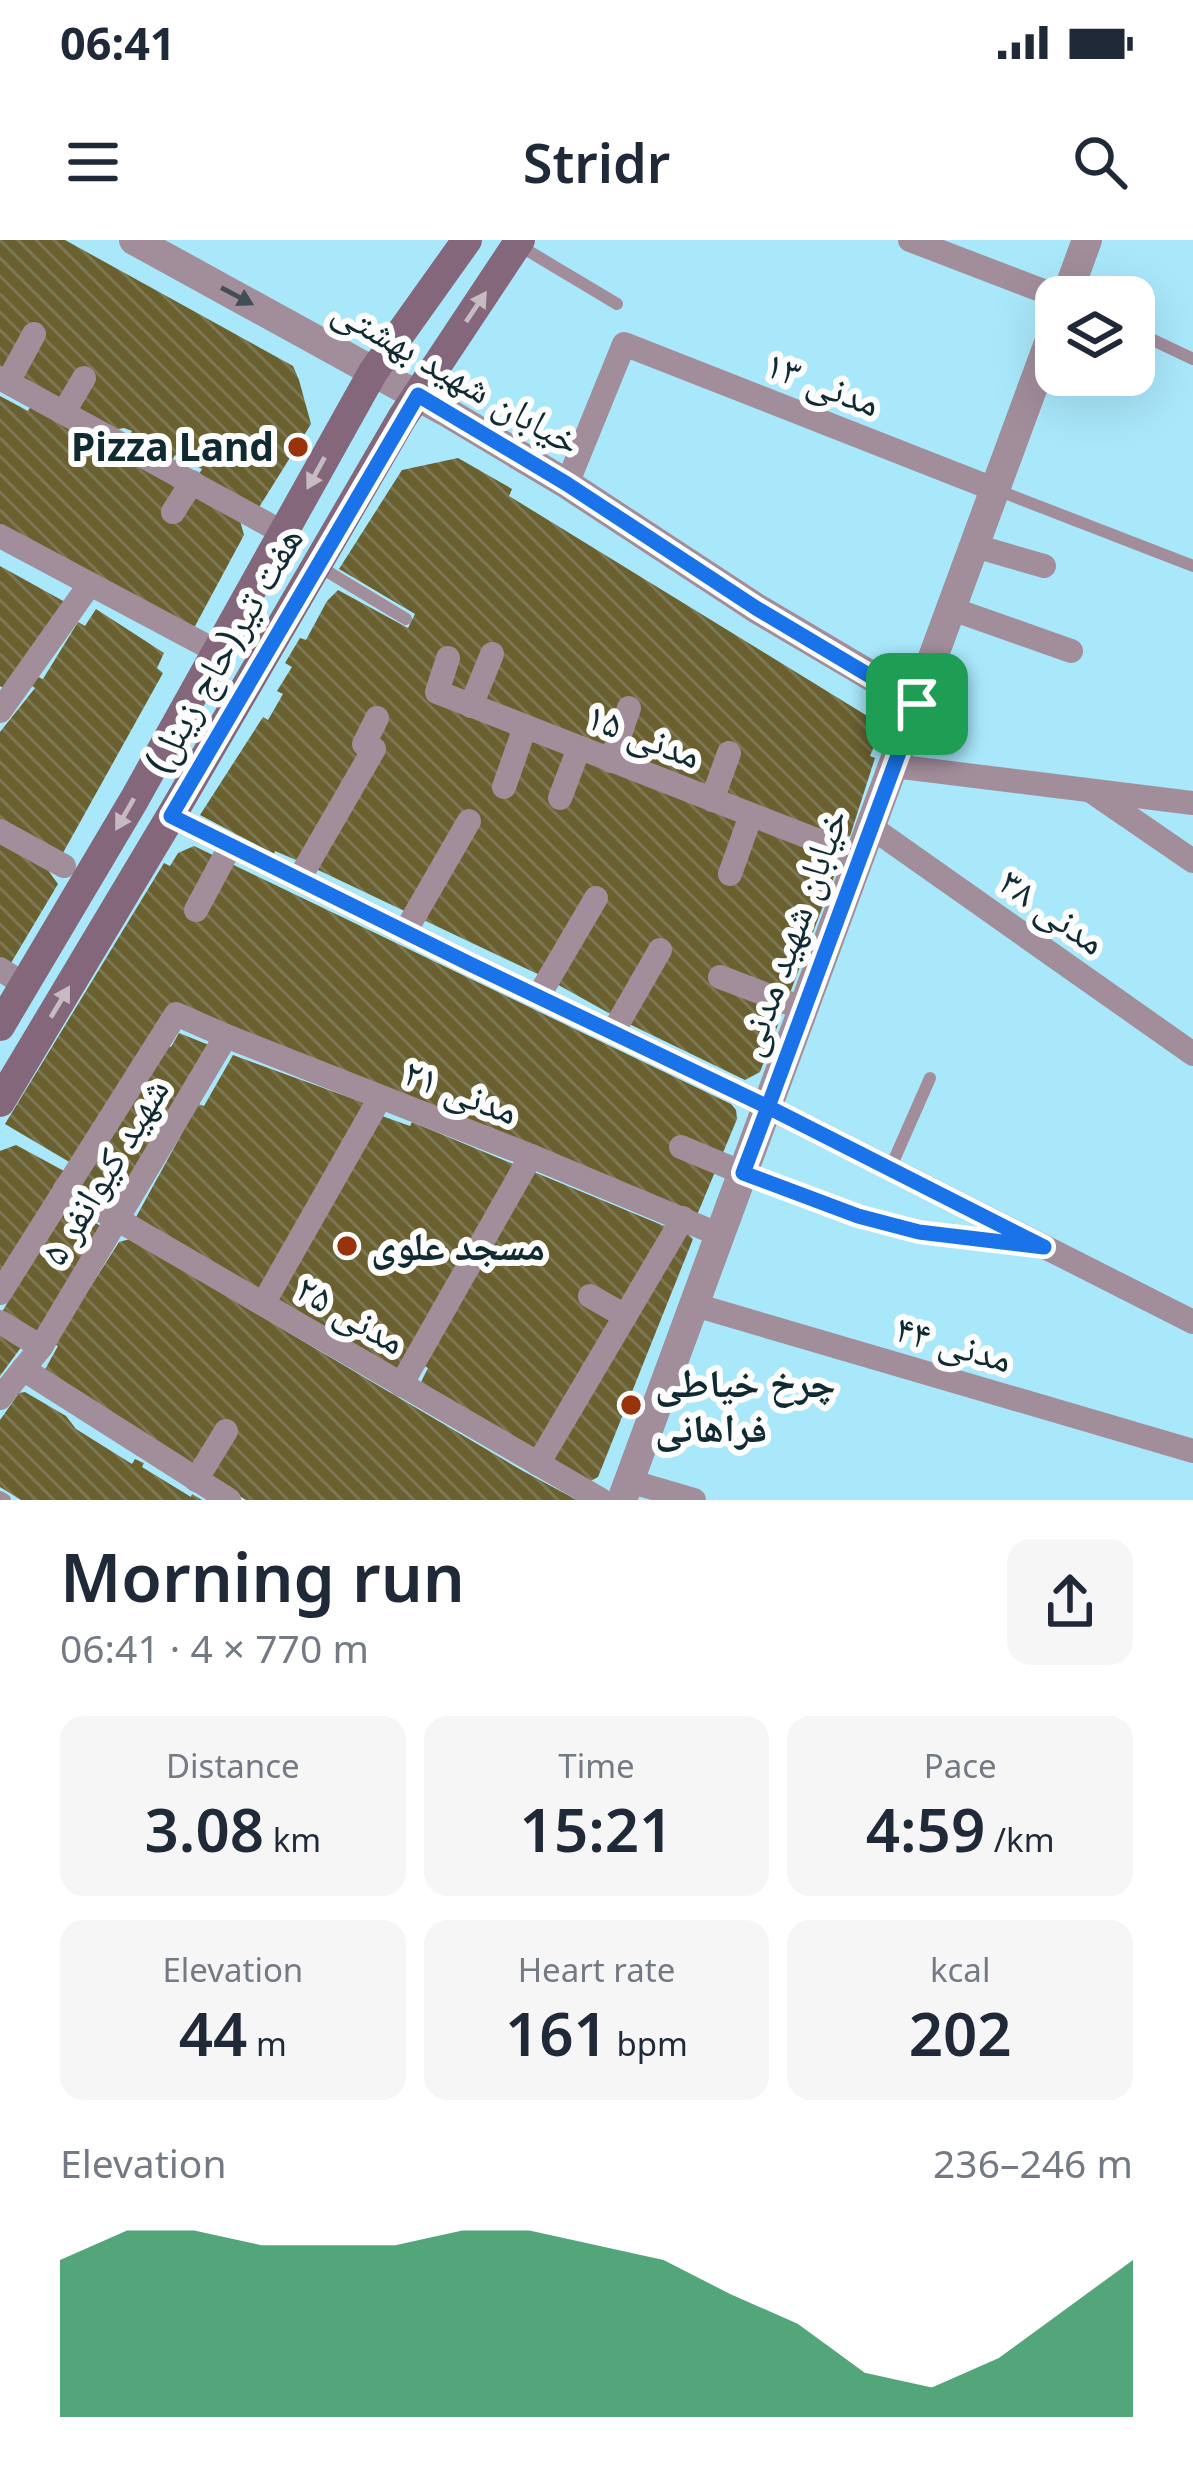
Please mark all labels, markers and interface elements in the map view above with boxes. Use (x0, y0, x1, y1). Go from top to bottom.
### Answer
text: 06:41 (60, 12, 176, 73)
text: Stridr (523, 125, 670, 199)
icon: menu (60, 129, 126, 195)
icon: search (1067, 129, 1133, 195)
map controls (1035, 276, 1155, 396)
button: layers (1035, 276, 1155, 396)
street label: خیابان شهید بهشتی (324, 281, 591, 466)
one-way arrow (219, 285, 254, 306)
one-way arrow (464, 290, 487, 323)
street label: مدنی ۱۳ (759, 336, 889, 428)
place label: Pizza Land (71, 419, 274, 472)
marker: Pizza Land (285, 434, 311, 460)
one-way arrow (306, 457, 327, 490)
street label: هفت تیر(حاج زینل) (130, 516, 314, 781)
pin (866, 653, 968, 755)
icon: arrive (884, 671, 950, 737)
street label: مدنی ۱۵ (580, 688, 710, 780)
one-way arrow (116, 797, 137, 831)
street label: خیابان شهید مدنی (720, 801, 859, 1062)
street label: مدنی ۳۸ (990, 854, 1118, 966)
one-way arrow (49, 985, 70, 1019)
street label: مدنی ۲۱ (397, 1044, 527, 1136)
street label: شهید کیوانفر ۵ (26, 1066, 180, 1274)
place label: مسجد علوی (371, 1218, 545, 1271)
marker: مسجد علوی (334, 1233, 360, 1259)
street label: مدنی ۲۵ (287, 1260, 417, 1365)
street label: مدنی ۴۴ (890, 1300, 1019, 1383)
place label: چرخ خیاطی فراهانی (655, 1355, 836, 1453)
marker: چرخ خیاطی فراهانی (618, 1392, 644, 1418)
text: Morning run (60, 1531, 465, 1621)
button: share (1007, 1539, 1133, 1665)
text: 06:41 · 4 × 770 m (60, 1621, 369, 1674)
text: Distance (166, 1743, 300, 1788)
text: Time (558, 1743, 635, 1788)
text: Pace (924, 1743, 997, 1788)
text: 3.08 (145, 1788, 264, 1870)
text: 15:21 (520, 1788, 673, 1870)
text: 4:59 (866, 1788, 985, 1870)
text: km (264, 1817, 321, 1862)
text: /km (985, 1817, 1055, 1862)
text: Elevation (162, 1947, 303, 1992)
text: Heart rate (518, 1947, 675, 1992)
text: kcal (930, 1947, 990, 1992)
text: 44 (179, 1992, 247, 2074)
text: 161 (505, 1992, 608, 2074)
text: 202 (909, 1992, 1012, 2074)
text: m (247, 2021, 287, 2066)
text: bpm (608, 2021, 688, 2066)
text: Elevation (60, 2136, 227, 2189)
text: 236–246 m (933, 2136, 1133, 2189)

